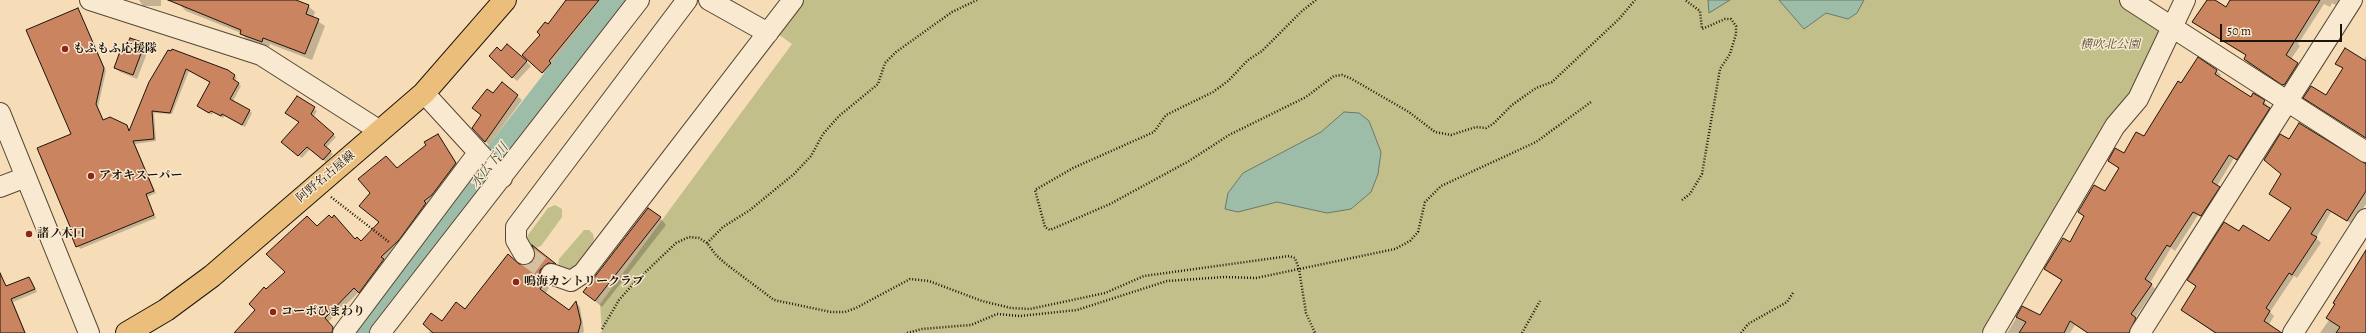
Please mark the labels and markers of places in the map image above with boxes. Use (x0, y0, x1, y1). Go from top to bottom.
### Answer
place label: もふもふ応援隊 (73, 42, 157, 56)
marker: もふもふ応援隊 (60, 44, 70, 54)
place label: アオキスーパー (99, 169, 182, 183)
marker: アオキスーパー (86, 171, 96, 181)
place label: 諸ノ木口 (37, 227, 85, 241)
marker: 諸ノ木口 (24, 229, 34, 239)
place label: 鳴海カントリークラブ (524, 275, 644, 289)
marker: 鳴海カントリークラブ (511, 277, 521, 287)
place label: コーポひまわり (281, 305, 365, 319)
marker: コーポひまわり (268, 307, 278, 317)

